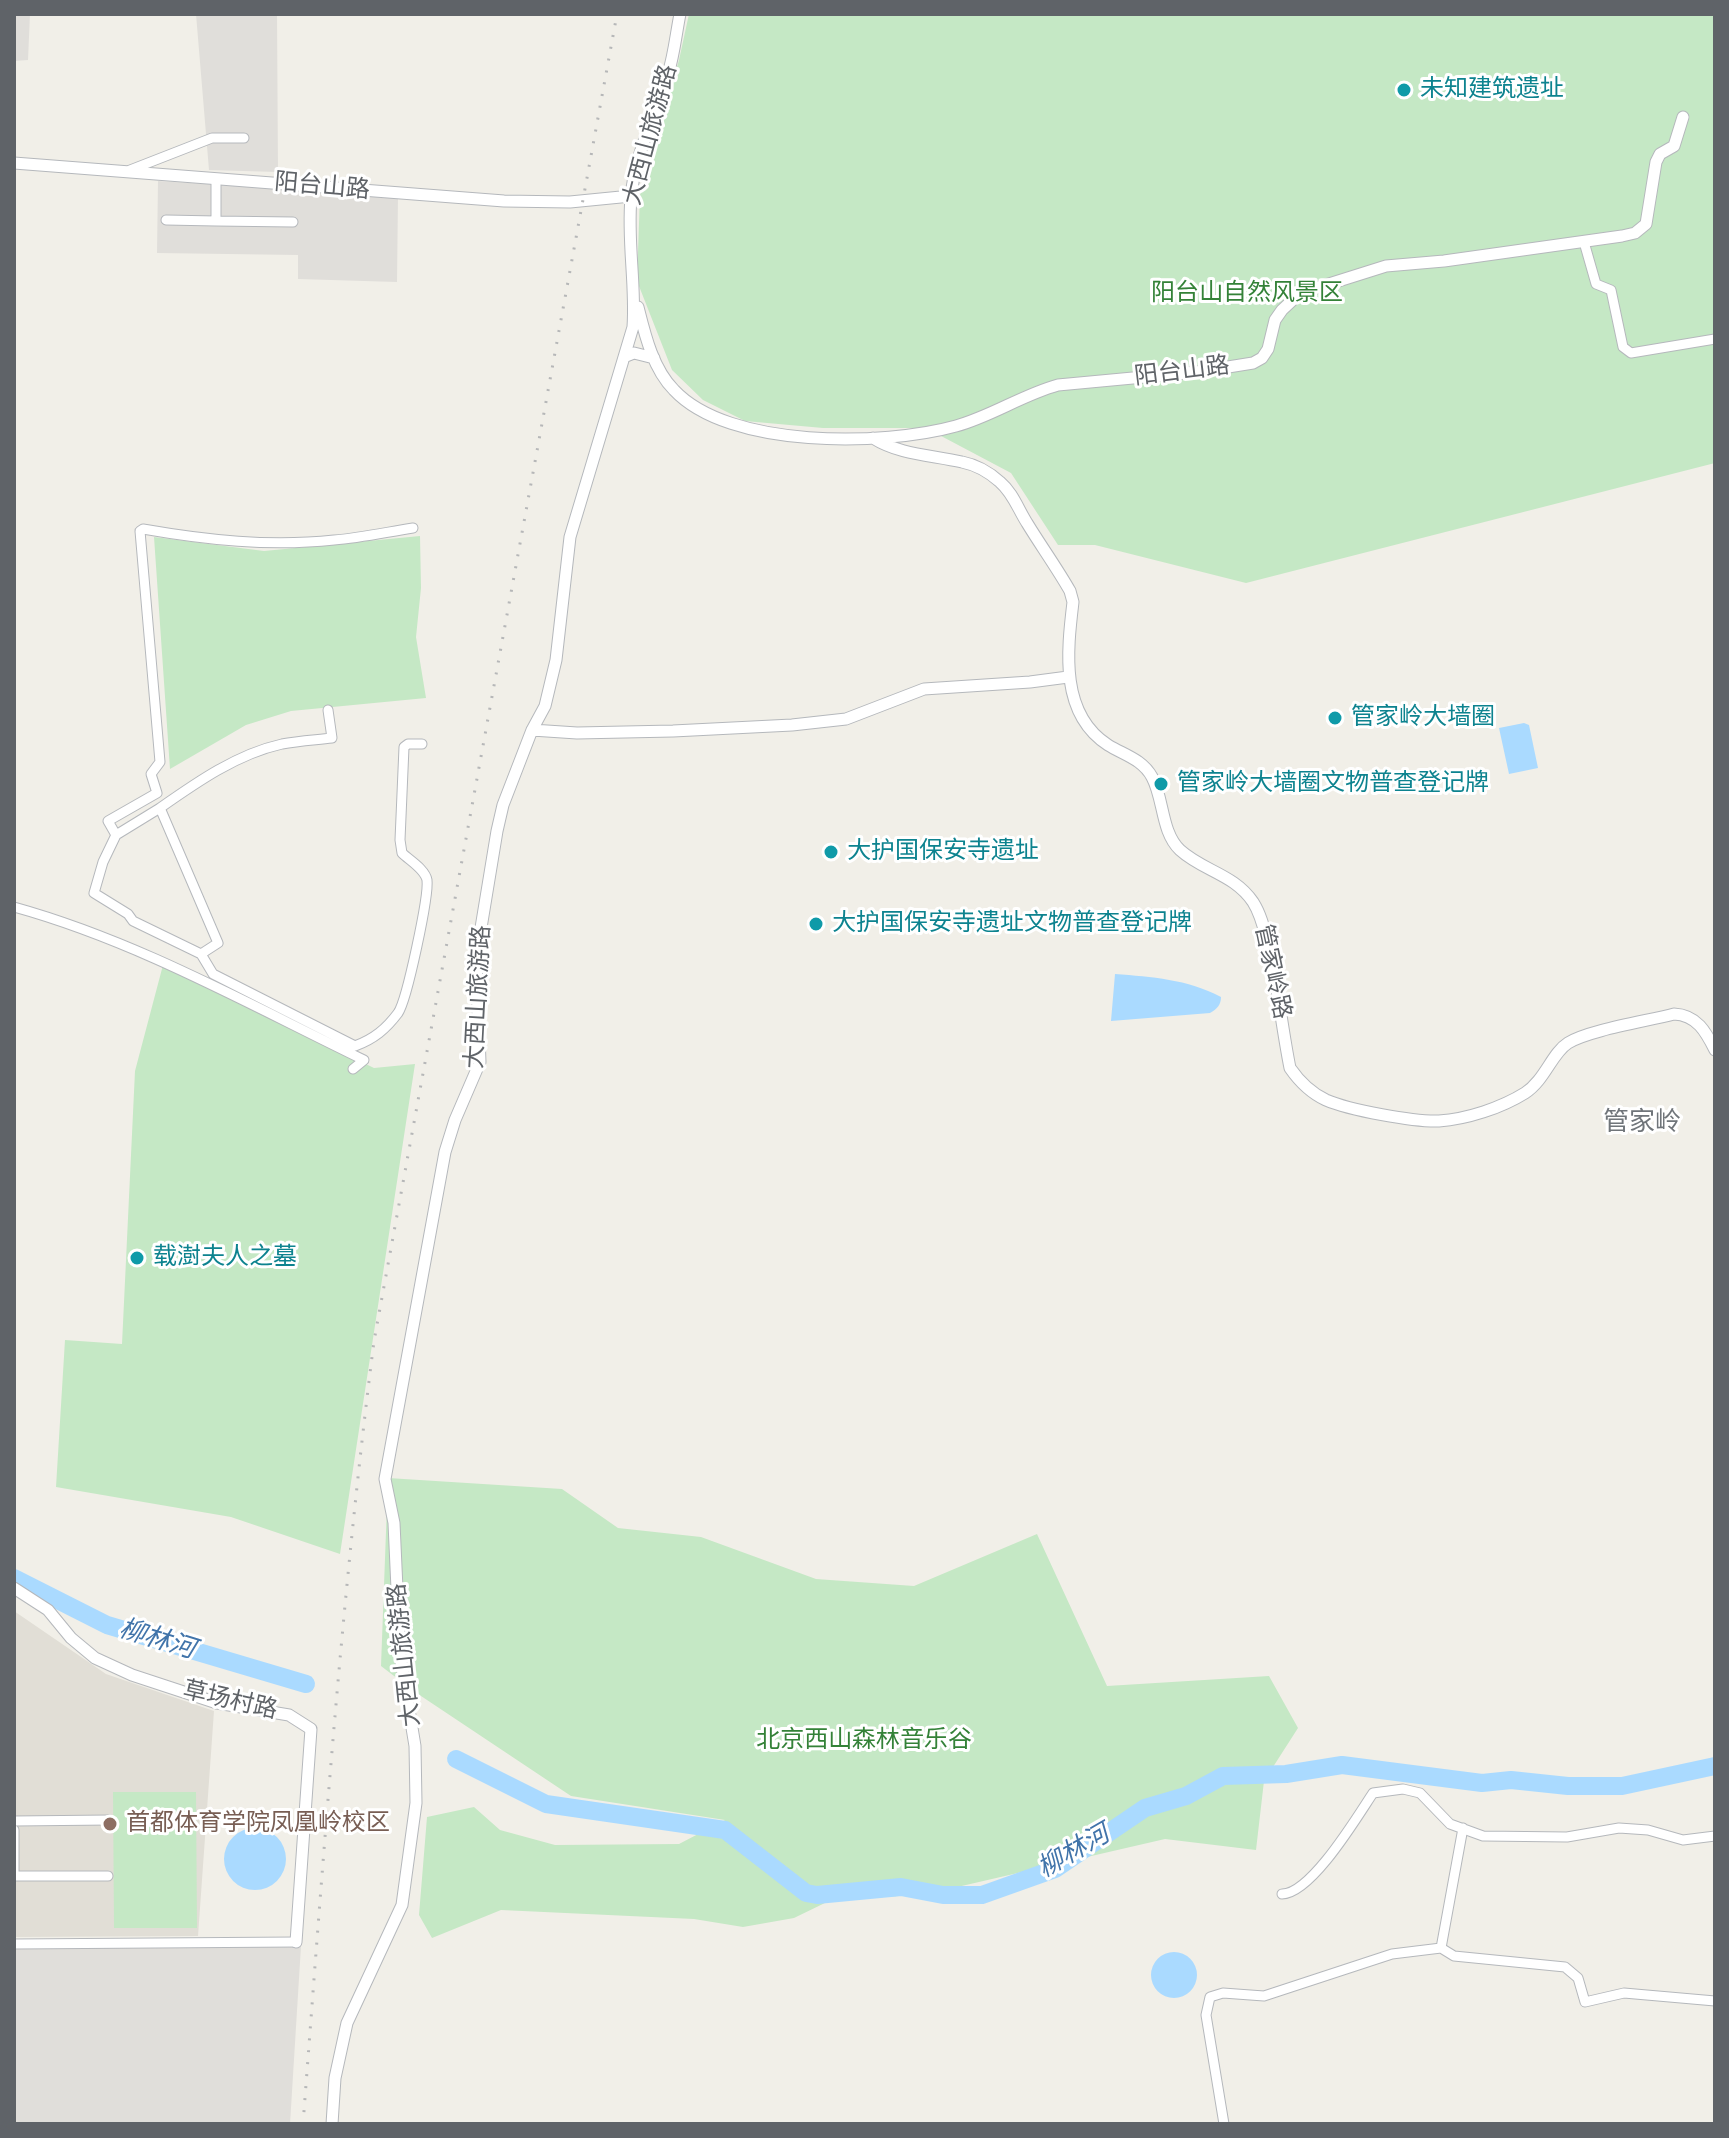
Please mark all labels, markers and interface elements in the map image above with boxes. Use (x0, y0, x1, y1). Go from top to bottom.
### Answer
street label: 大西山旅游路 (618, 62, 684, 208)
place label: 未知建筑遗址 (1420, 76, 1564, 104)
marker: 未知建筑遗址 (1395, 81, 1413, 99)
street label: 阳台山路 (273, 168, 371, 206)
park label: 阳台山自然风景区 (1151, 280, 1343, 308)
street label: 阳台山路 (1133, 352, 1231, 392)
place label: 管家岭大墙圈 (1351, 704, 1495, 732)
marker: 管家岭大墙圈 (1326, 709, 1344, 727)
place label: 管家岭大墙圈文物普查登记牌 (1177, 770, 1489, 798)
marker: 管家岭大墙圈文物普查登记牌 (1152, 775, 1170, 793)
place label: 大护国保安寺遗址 (847, 838, 1039, 866)
marker: 大护国保安寺遗址 (822, 843, 840, 861)
place label: 大护国保安寺遗址文物普查登记牌 (832, 910, 1192, 938)
marker: 大护国保安寺遗址文物普查登记牌 (807, 915, 825, 933)
street label: 管家岭路 (1248, 922, 1296, 1022)
street label: 大西山旅游路 (461, 924, 497, 1070)
district label: 管家岭 (1603, 1107, 1681, 1139)
place label: 载澍夫人之墓 (153, 1244, 297, 1272)
marker: 载澍夫人之墓 (128, 1249, 146, 1267)
street label: 大西山旅游路 (383, 1582, 427, 1728)
water label: 柳林河 (115, 1614, 199, 1666)
street label: 草场村路 (180, 1676, 280, 1726)
park label: 北京西山森林音乐谷 (756, 1727, 972, 1755)
place label: 首都体育学院凤凰岭校区 (126, 1810, 390, 1838)
marker: 首都体育学院凤凰岭校区 (101, 1815, 119, 1833)
water label: 柳林河 (1032, 1819, 1116, 1885)

